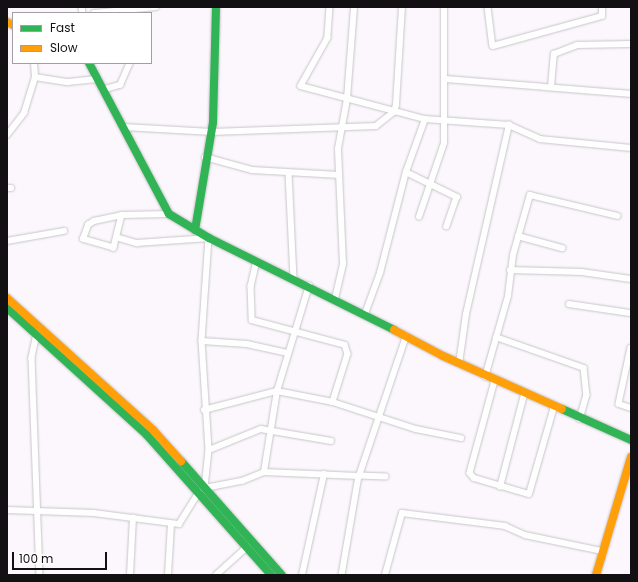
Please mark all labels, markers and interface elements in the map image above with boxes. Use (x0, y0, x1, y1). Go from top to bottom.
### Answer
legend (12, 12, 152, 64)
text: Fast (50, 19, 75, 36)
text: Slow (50, 39, 78, 56)
scale bar (14, 544, 109, 570)
text: 100 m (19, 550, 53, 567)

